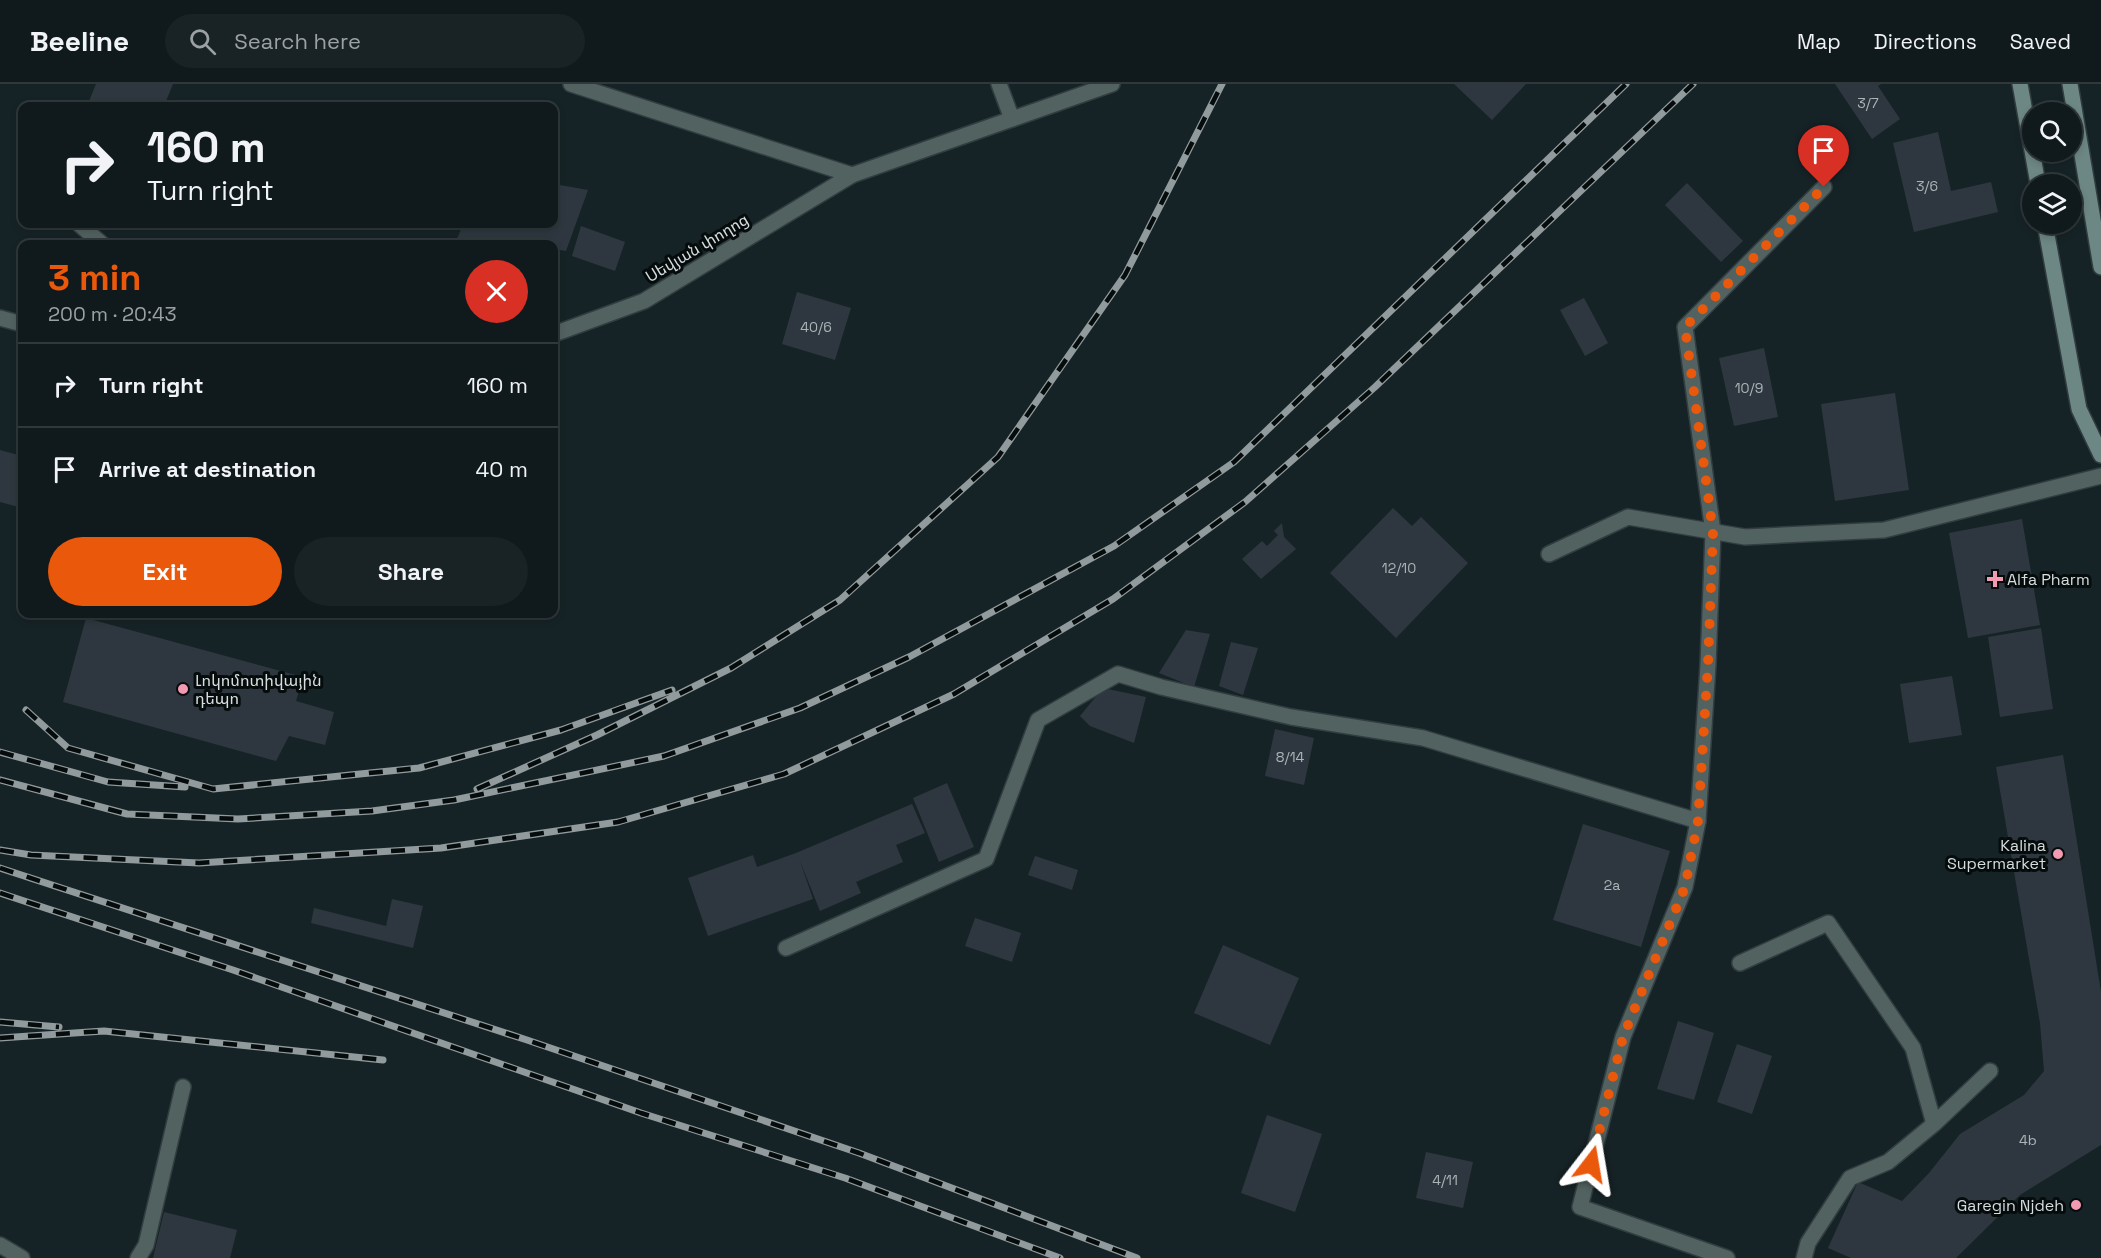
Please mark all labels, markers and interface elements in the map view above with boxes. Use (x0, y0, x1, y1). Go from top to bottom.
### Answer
search box (165, 14, 585, 68)
text: Beeline (30, 23, 129, 59)
icon: search (186, 25, 219, 58)
text: Search here (234, 27, 361, 55)
text: Map (1797, 28, 1841, 55)
text: Directions (1874, 28, 1977, 55)
text: Saved (2010, 28, 2071, 55)
house number: 3/7 (1857, 94, 1879, 112)
map controls (2022, 102, 2082, 234)
button: search (2022, 102, 2082, 162)
text: 160 m (147, 121, 266, 174)
pin (1798, 125, 1849, 187)
icon: right (48, 126, 126, 204)
icon: arrive (1807, 134, 1840, 167)
text: Turn right (147, 173, 274, 208)
button: layers (2022, 174, 2082, 234)
house number: 3/6 (1916, 177, 1938, 195)
street label: Սեվյան փողոց (642, 209, 752, 287)
text: 3 min (48, 255, 142, 301)
button: close (465, 260, 528, 323)
text: 200 m · 20:43 (48, 301, 177, 327)
house number: 40/6 (800, 318, 832, 336)
icon: right (48, 369, 81, 402)
text: Turn right (99, 371, 204, 399)
text: 160 m (467, 371, 528, 399)
house number: 10/9 (1735, 379, 1763, 397)
icon: arrive (48, 453, 81, 486)
text: Arrive at destination (99, 455, 316, 483)
text: 40 m (476, 455, 528, 483)
button: Exit (48, 537, 282, 606)
button: Share (294, 537, 528, 606)
house number: 12/10 (1382, 559, 1416, 577)
place label: Alfa Pharm (2007, 569, 2090, 590)
marker: Alfa Pharm (1988, 572, 2002, 586)
place label: Լոկոմոտիվային դեպո (195, 670, 322, 709)
marker: Լոկոմոտիվային դեպո (176, 682, 190, 696)
house number: 8/14 (1276, 748, 1304, 766)
place label: Kalina Supermarket (1947, 835, 2046, 874)
marker: Kalina Supermarket (2051, 847, 2065, 861)
house number: 2a (1604, 876, 1620, 894)
house number: 4b (2019, 1131, 2037, 1149)
position arrow (1559, 1132, 1623, 1196)
house number: 4/11 (1432, 1171, 1458, 1189)
place label: Garegin Njdeh (1957, 1195, 2064, 1216)
marker: Garegin Njdeh (2069, 1198, 2083, 1212)

